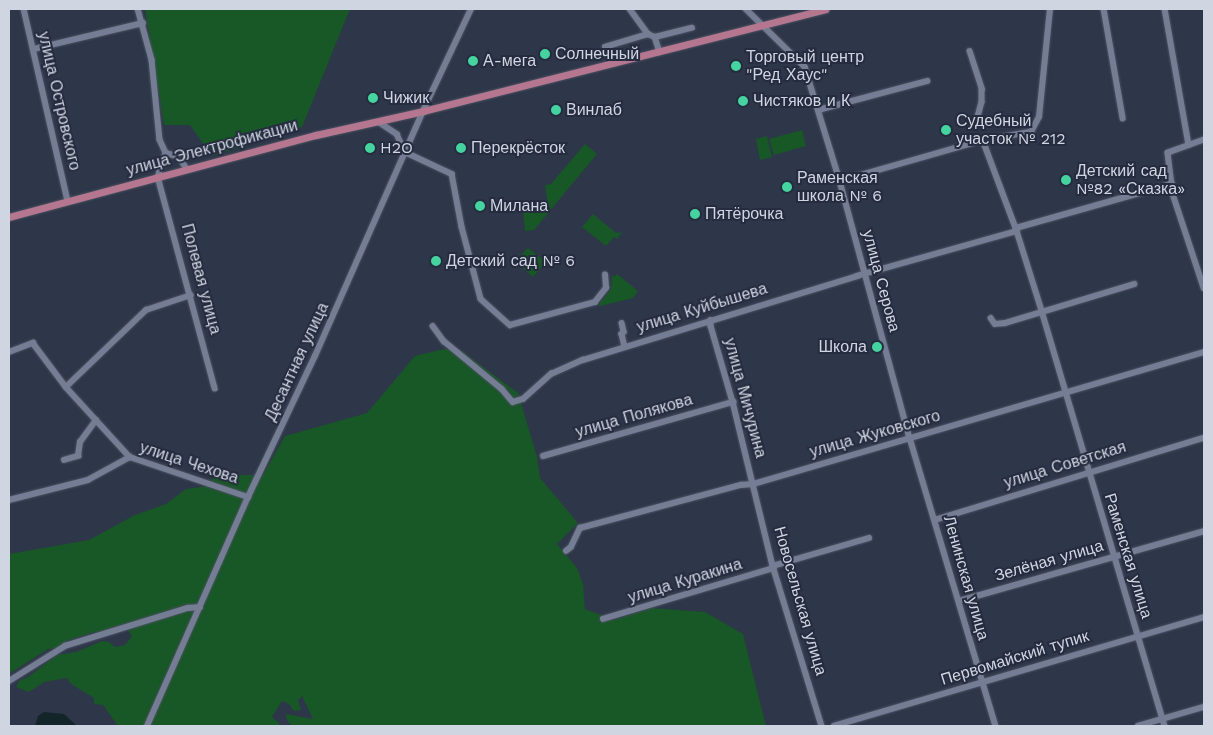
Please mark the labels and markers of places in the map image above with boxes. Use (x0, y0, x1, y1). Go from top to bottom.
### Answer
place label: Солнечный (555, 44, 639, 64)
place label: Торговый центр "Ред Хаус" (746, 47, 864, 85)
marker: Солнечный (539, 48, 551, 60)
place label: А-мега (483, 51, 536, 71)
marker: А-мега (467, 55, 479, 67)
marker: Торговый центр "Ред Хаус" (730, 60, 742, 72)
place label: Чижик (383, 88, 429, 108)
place label: Чистяков и К (753, 91, 850, 111)
marker: Чижик (367, 92, 379, 104)
marker: Чистяков и К (737, 95, 749, 107)
place label: Винлаб (566, 100, 622, 120)
marker: Винлаб (550, 104, 562, 116)
place label: Судебный участок № 212 (956, 111, 1066, 149)
marker: Судебный участок № 212 (940, 124, 952, 136)
place label: H2O (380, 138, 413, 158)
place label: Перекрёсток (471, 138, 565, 158)
marker: H2O (364, 142, 376, 154)
marker: Перекрёсток (455, 142, 467, 154)
place label: Детский сад №82 «Сказка» (1076, 161, 1185, 199)
place label: Раменская школа № 6 (797, 168, 882, 206)
marker: Детский сад №82 «Сказка» (1060, 174, 1072, 186)
marker: Раменская школа № 6 (781, 181, 793, 193)
place label: Милана (490, 196, 548, 216)
marker: Милана (474, 200, 486, 212)
place label: Пятёрочка (705, 204, 783, 224)
marker: Пятёрочка (689, 208, 701, 220)
place label: Детский сад № 6 (446, 251, 575, 271)
marker: Детский сад № 6 (430, 255, 442, 267)
place label: Школа (818, 337, 867, 357)
marker: Школа (871, 341, 883, 353)

